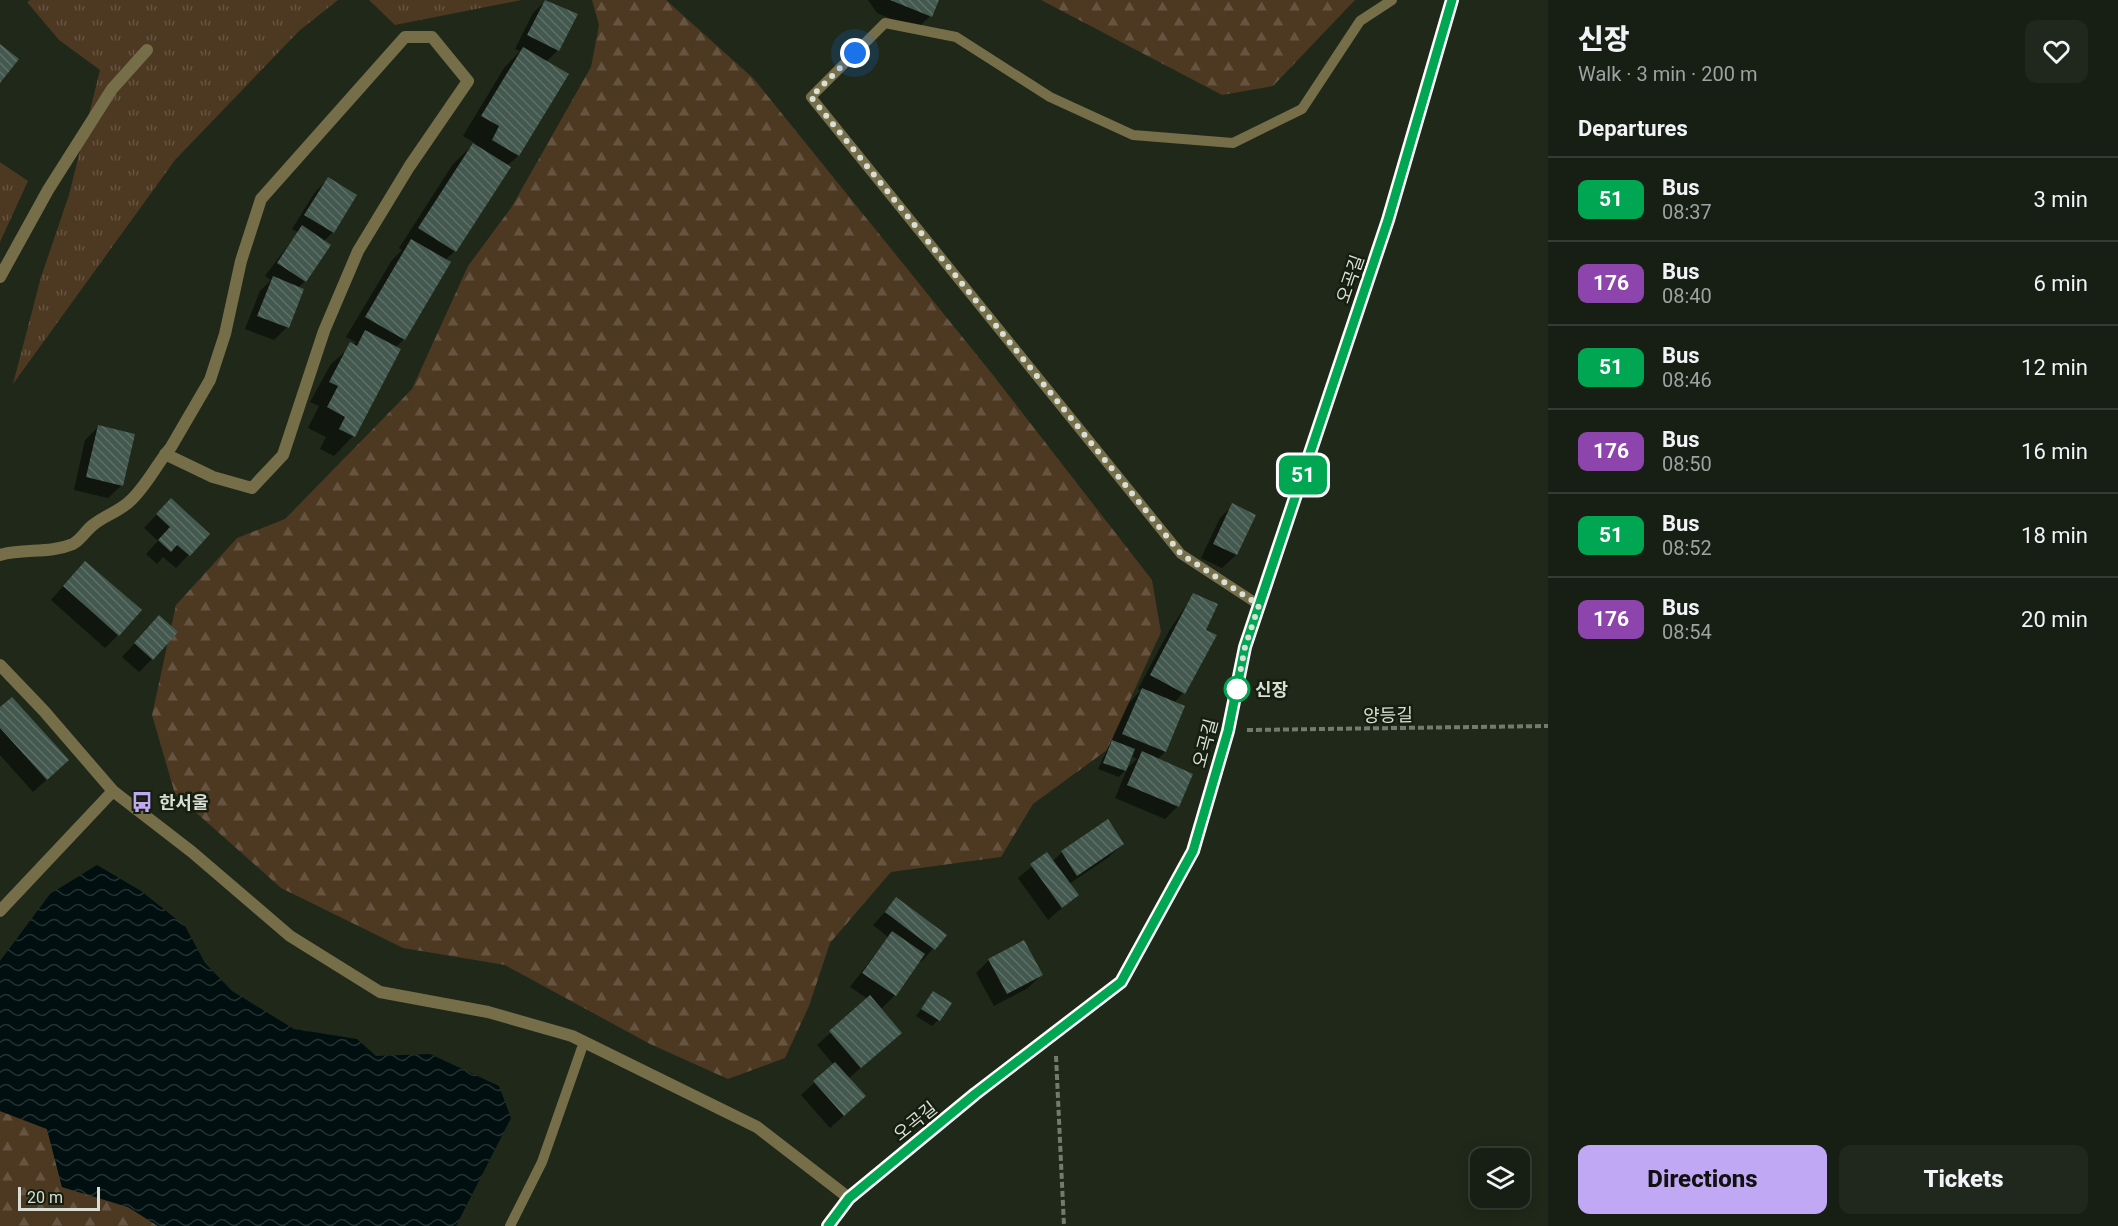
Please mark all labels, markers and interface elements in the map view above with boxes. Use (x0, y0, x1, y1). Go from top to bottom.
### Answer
button: heart (2025, 20, 2088, 83)
text: 신장 (1578, 23, 1630, 56)
your location (840, 38, 870, 68)
text: Walk · 3 min · 200 m (1578, 62, 1757, 86)
text: Departures (1578, 116, 1688, 141)
text: Bus (1662, 175, 1700, 200)
text: 51 (1599, 187, 1623, 211)
text: 3 min (2033, 187, 2088, 212)
text: 08:37 (1662, 200, 1712, 224)
street label: 오곡길 (1332, 252, 1368, 306)
text: Bus (1662, 259, 1700, 284)
text: 176 (1593, 271, 1629, 295)
text: 6 min (2033, 271, 2088, 296)
text: 08:40 (1662, 284, 1712, 308)
text: Bus (1662, 343, 1700, 368)
text: 51 (1599, 355, 1623, 379)
text: 12 min (2021, 355, 2088, 380)
text: 08:46 (1662, 368, 1712, 392)
text: Bus (1662, 427, 1700, 452)
text: 176 (1593, 439, 1629, 463)
text: 16 min (2021, 439, 2088, 464)
text: 08:50 (1662, 452, 1712, 476)
line badge: 51 (1276, 456, 1330, 494)
text: 51 (1291, 463, 1315, 487)
text: Bus (1662, 511, 1700, 536)
text: 51 (1599, 523, 1623, 547)
text: 18 min (2021, 523, 2088, 548)
text: 08:52 (1662, 536, 1712, 560)
text: Bus (1662, 595, 1700, 620)
text: 176 (1593, 607, 1629, 631)
text: 20 min (2021, 607, 2088, 632)
text: 08:54 (1662, 620, 1712, 644)
marker: 신장 (1224, 676, 1250, 702)
place label: 신장 (1255, 679, 1289, 700)
street label: 양등길 (1363, 704, 1413, 726)
street label: 오곡길 (1188, 716, 1222, 770)
bus stop icon: 한서울 (130, 790, 154, 814)
place label: 한서울 (159, 792, 209, 813)
street label: 오곡길 (889, 1097, 941, 1145)
button: Directions (1578, 1145, 1827, 1214)
button: Tickets (1839, 1145, 2088, 1214)
map controls (1470, 1148, 1530, 1208)
button: layers (1470, 1148, 1530, 1208)
scale bar (18, 1184, 100, 1212)
text: 20 m (27, 1188, 63, 1207)

